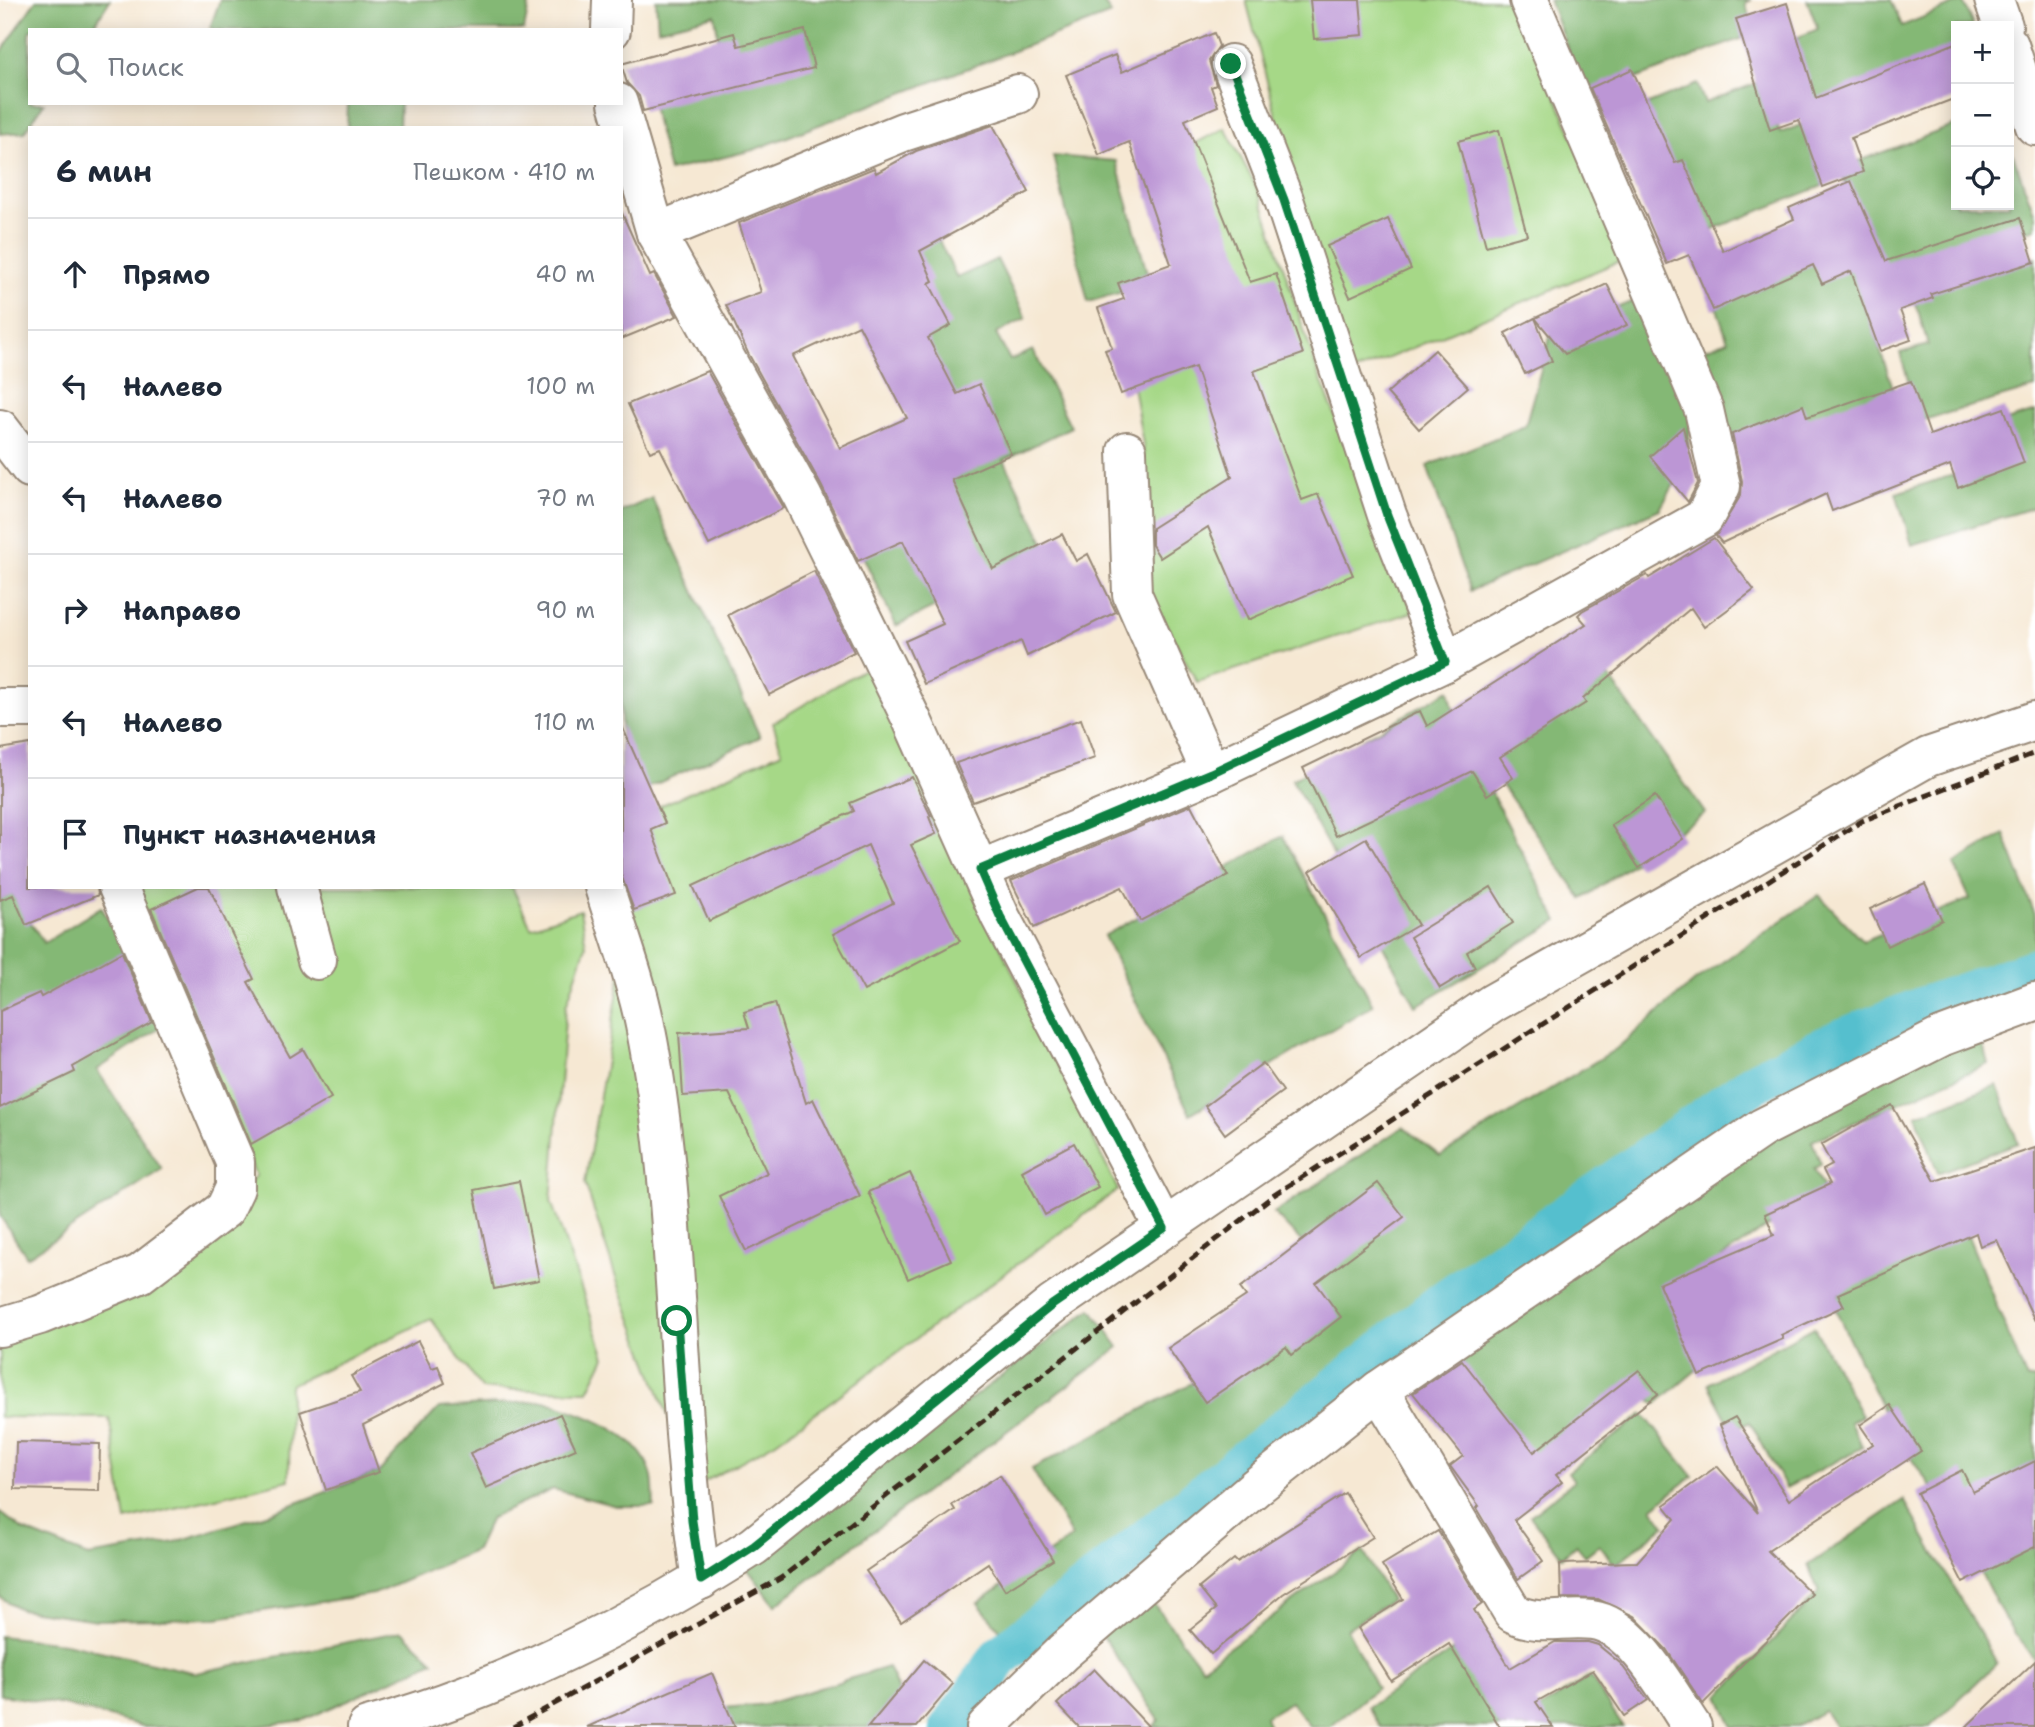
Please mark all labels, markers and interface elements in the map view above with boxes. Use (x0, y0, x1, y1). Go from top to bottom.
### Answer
map controls (1951, 21, 2014, 210)
button: + (1951, 21, 2014, 84)
search box (28, 28, 623, 105)
icon: search (52, 48, 90, 86)
route end (1215, 48, 1246, 79)
text: Поиск (108, 49, 184, 84)
button: − (1951, 84, 2014, 147)
button: locate (1951, 147, 2014, 210)
text: 6 мин (56, 151, 152, 192)
text: Пешком · 410 m (413, 157, 595, 187)
icon: ahead (56, 255, 94, 293)
text: Прямо (123, 257, 211, 292)
text: 40 m (535, 259, 595, 289)
icon: left (56, 367, 94, 405)
text: Налево (123, 369, 223, 404)
text: 100 m (526, 371, 595, 401)
icon: left (56, 479, 94, 517)
text: Налево (123, 481, 223, 516)
text: 70 m (536, 483, 595, 513)
icon: right (56, 591, 94, 629)
text: Направо (123, 593, 241, 628)
text: 90 m (535, 595, 595, 625)
icon: left (56, 703, 94, 741)
text: Налево (123, 705, 223, 740)
text: 110 m (533, 707, 595, 737)
icon: arrive (56, 815, 94, 853)
text: Пункт назначения (123, 817, 376, 852)
route start (661, 1305, 692, 1336)

